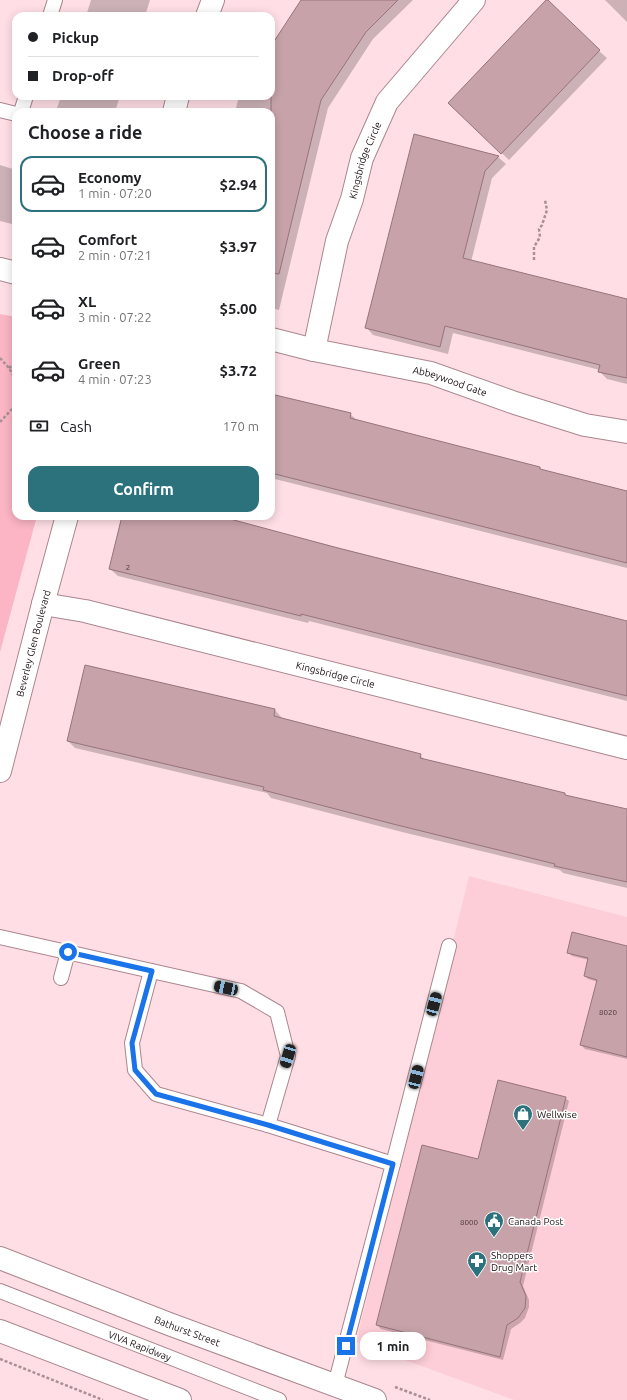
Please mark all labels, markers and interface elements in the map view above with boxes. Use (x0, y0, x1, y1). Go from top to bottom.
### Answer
text: Pickup (52, 29, 99, 46)
text: Drop-off (52, 67, 114, 84)
street label: Kingsbridge Circle (347, 120, 383, 200)
text: Choose a ride (28, 122, 142, 142)
icon: car (30, 166, 66, 202)
text: Economy (78, 169, 142, 186)
text: $2.94 (219, 176, 257, 193)
text: 1 min · 07:20 (78, 186, 152, 200)
icon: car (30, 228, 66, 264)
text: Comfort (78, 231, 137, 248)
text: $3.97 (219, 238, 257, 255)
text: 2 min · 07:21 (78, 248, 152, 262)
icon: car (30, 290, 66, 326)
text: XL (78, 293, 96, 310)
text: $5.00 (219, 300, 257, 317)
text: 3 min · 07:22 (78, 310, 152, 324)
icon: car (30, 352, 66, 388)
text: Green (78, 355, 120, 372)
text: $3.72 (219, 362, 257, 379)
street label: Abbeywood Gate (412, 364, 489, 398)
text: 4 min · 07:23 (78, 372, 152, 386)
icon: cash (28, 415, 50, 437)
text: Cash (60, 418, 92, 435)
text: 170 m (223, 419, 259, 433)
button: Confirm (28, 466, 259, 512)
house number: 2 (126, 563, 130, 572)
street label: Beverley Glen Boulevard (14, 588, 52, 698)
street label: Kingsbridge Circle (295, 659, 376, 690)
route start (59, 943, 77, 961)
car (213, 980, 239, 996)
car (425, 991, 443, 1017)
house number: 8020 (599, 1008, 618, 1017)
car (279, 1043, 297, 1069)
car (407, 1064, 425, 1090)
shop icon: Wellwise (512, 1103, 534, 1131)
place label: Wellwise (537, 1109, 577, 1120)
public building icon: Canada Post (483, 1210, 505, 1238)
place label: Canada Post (508, 1216, 563, 1227)
house number: 8000 (460, 1218, 479, 1227)
pharmacy icon: Shoppers Drug Mart (466, 1250, 488, 1278)
place label: Shoppers Drug Mart (491, 1250, 537, 1273)
street label: Bathurst Street (153, 1313, 222, 1348)
street label: VIVA Rapidway (107, 1328, 173, 1363)
callout: 1 min (360, 1332, 426, 1360)
route end (337, 1337, 355, 1355)
text: 1 min (377, 1339, 409, 1353)

